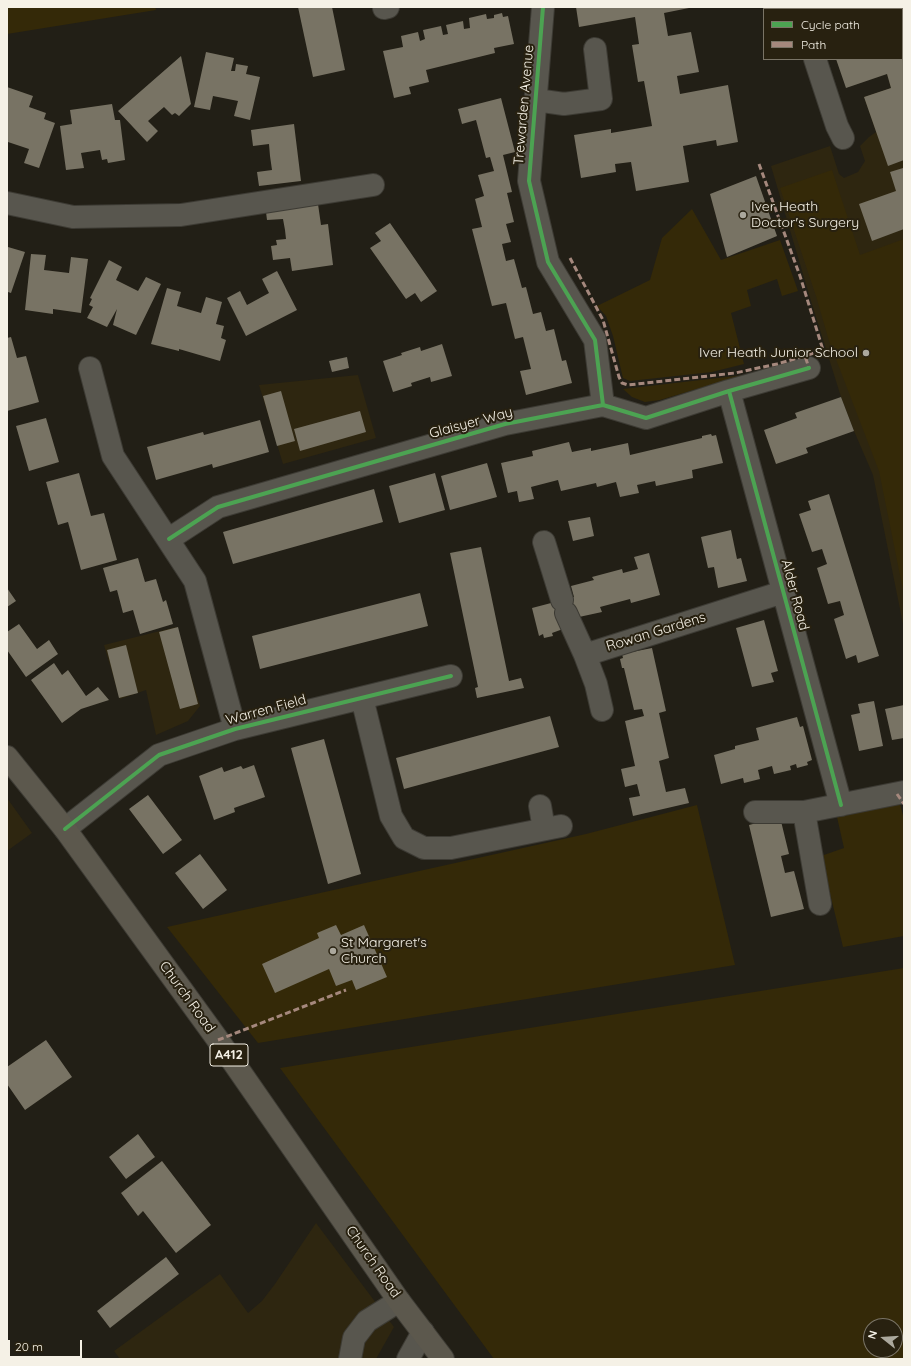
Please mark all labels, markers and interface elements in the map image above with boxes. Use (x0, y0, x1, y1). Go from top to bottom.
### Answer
legend (763, 8, 903, 60)
text: Cycle path (801, 17, 860, 32)
text: Path (801, 37, 826, 52)
street label: Trewarden Avenue (510, 44, 538, 166)
place label: Iver Heath Doctor's Surgery (751, 199, 859, 232)
marker: Iver Heath Doctor's Surgery (738, 210, 748, 220)
place label: Iver Heath Junior School (699, 345, 858, 361)
marker: Iver Heath Junior School (861, 348, 871, 358)
street label: Glaisyer Way (427, 404, 515, 442)
street label: Alder Road (778, 558, 812, 632)
street label: Rowan Gardens (604, 609, 708, 655)
street label: Warren Field (224, 691, 308, 729)
place label: St Margaret's Church (341, 935, 427, 968)
marker: St Margaret's Church (328, 946, 338, 956)
street label: Church Road (156, 958, 218, 1036)
road number: A412 (210, 1044, 248, 1066)
street label: Church Road (342, 1223, 404, 1301)
north arrow (863, 1318, 903, 1358)
text: N (865, 1329, 880, 1341)
scale bar (10, 1332, 84, 1358)
text: 20 m (15, 1339, 43, 1354)

